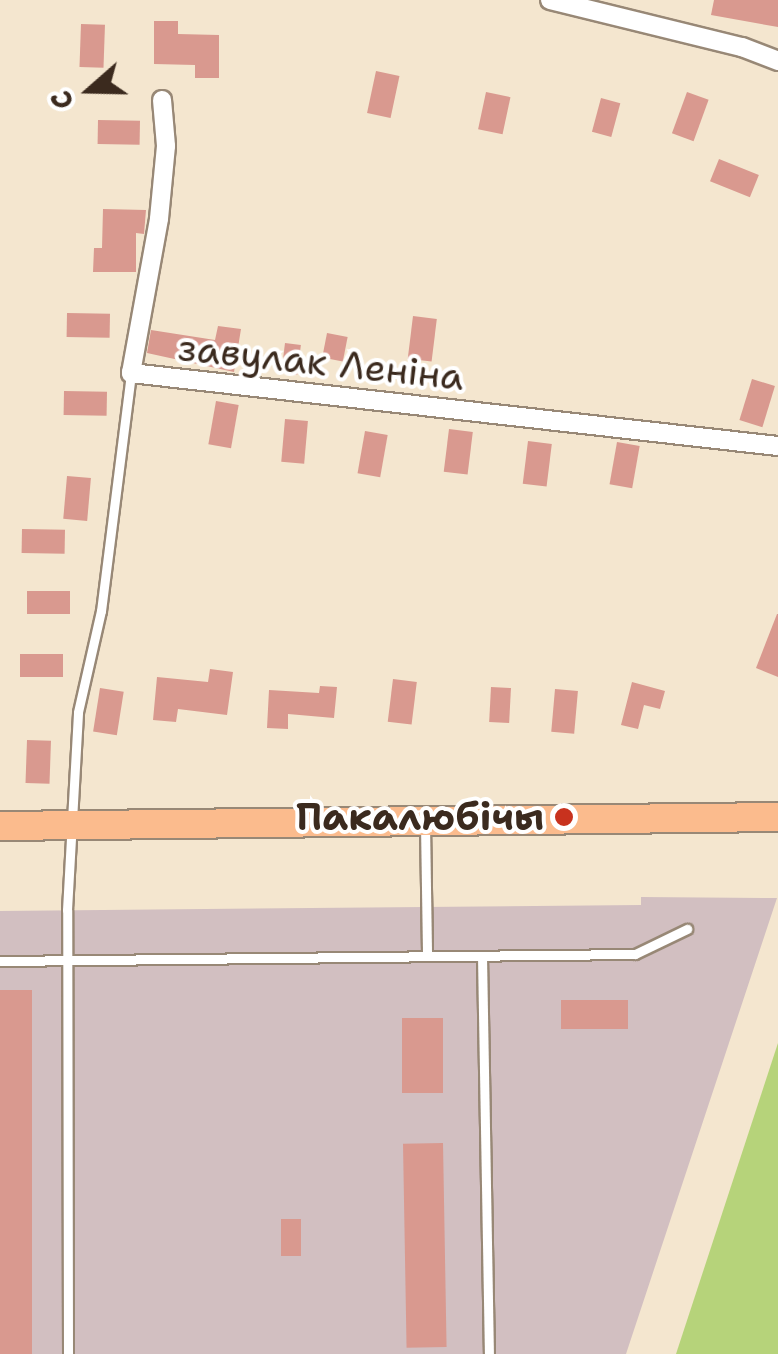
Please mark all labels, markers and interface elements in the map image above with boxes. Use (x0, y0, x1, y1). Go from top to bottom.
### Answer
north arrow (40, 40, 140, 140)
text: С (41, 86, 83, 115)
street label: завулак Леніна (176, 324, 466, 400)
place label: Пакалюбічы (296, 794, 544, 840)
marker: Пакалюбічы (553, 806, 575, 828)

